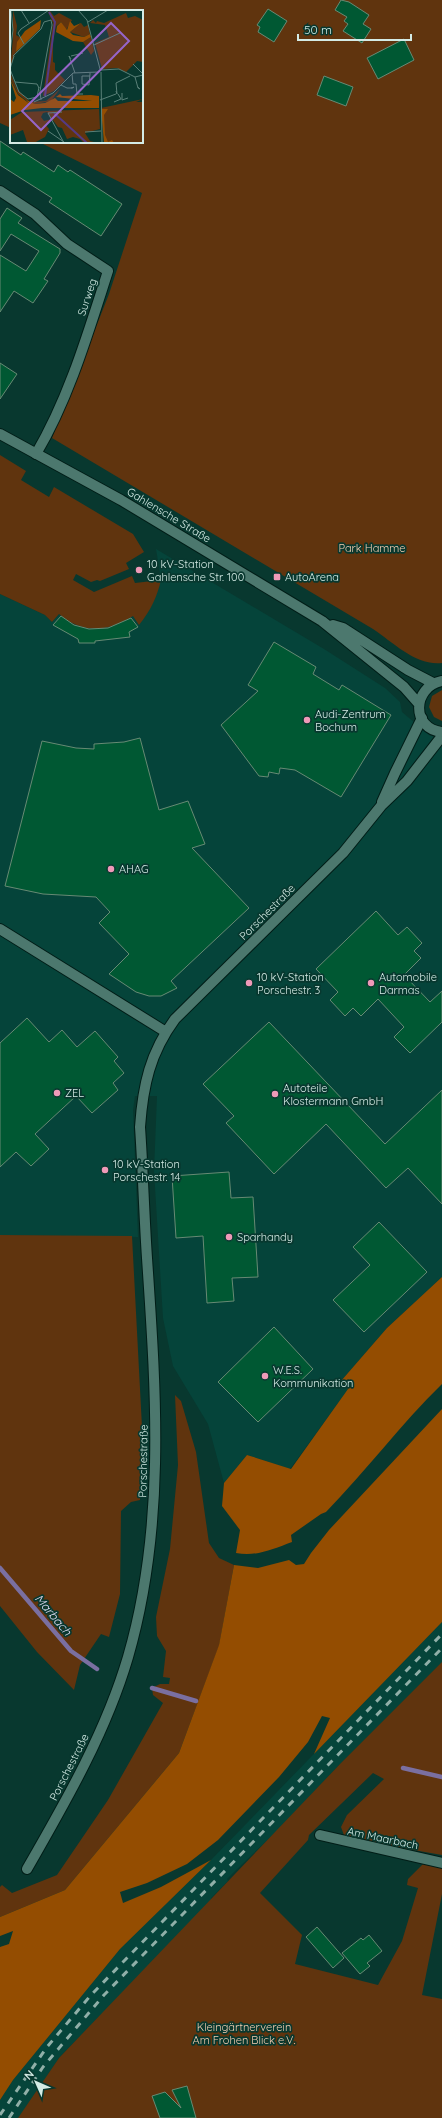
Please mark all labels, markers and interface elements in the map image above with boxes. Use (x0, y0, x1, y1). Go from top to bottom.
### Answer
inset map (10, 10, 143, 143)
scale bar (298, 16, 411, 42)
text: 50 m (304, 22, 332, 37)
street label: Surweg (74, 277, 100, 317)
street label: Gahlensche Straße (124, 484, 214, 546)
park label: Park Hamme (338, 541, 406, 555)
place label: 10 kV-Station Gahlensche Str. 100 (147, 557, 244, 584)
marker: 10 kV-Station Gahlensche Str. 100 (134, 565, 144, 575)
place label: AutoArena (285, 570, 339, 584)
marker: AutoArena (272, 572, 282, 582)
place label: Audi-Zentrum Bochum (315, 707, 385, 734)
marker: Audi-Zentrum Bochum (302, 715, 312, 725)
place label: AHAG (119, 862, 149, 876)
marker: AHAG (106, 864, 116, 874)
street label: Porschestraße (236, 881, 298, 943)
place label: 10 kV-Station Porschestr. 3 (257, 970, 324, 997)
place label: Automobile Darmas (379, 970, 437, 997)
marker: 10 kV-Station Porschestr. 3 (244, 978, 254, 988)
marker: Automobile Darmas (366, 978, 376, 988)
place label: Autoteile Klostermann GmbH (283, 1081, 383, 1108)
place label: ZEL (65, 1086, 84, 1100)
marker: ZEL (52, 1088, 62, 1098)
marker: Autoteile Klostermann GmbH (270, 1089, 280, 1099)
place label: 10 kV-Station Porschestr. 14 (113, 1157, 181, 1184)
marker: 10 kV-Station Porschestr. 14 (100, 1165, 110, 1175)
place label: Sparhandy (237, 1230, 293, 1244)
marker: Sparhandy (224, 1232, 234, 1242)
place label: W.E.S. Kommunikation (273, 1363, 353, 1390)
marker: W.E.S. Kommunikation (260, 1371, 270, 1381)
street label: Porschestraße (135, 1424, 151, 1498)
water label: Marbach (32, 1591, 75, 1639)
street label: Porschestraße (46, 1731, 92, 1803)
street label: Am Maarbach (346, 1824, 420, 1852)
park label: Kleingärtnerverein Am Frohen Blick e.V. (193, 2020, 295, 2047)
north arrow (16, 2062, 56, 2102)
text: N (21, 2067, 37, 2083)

